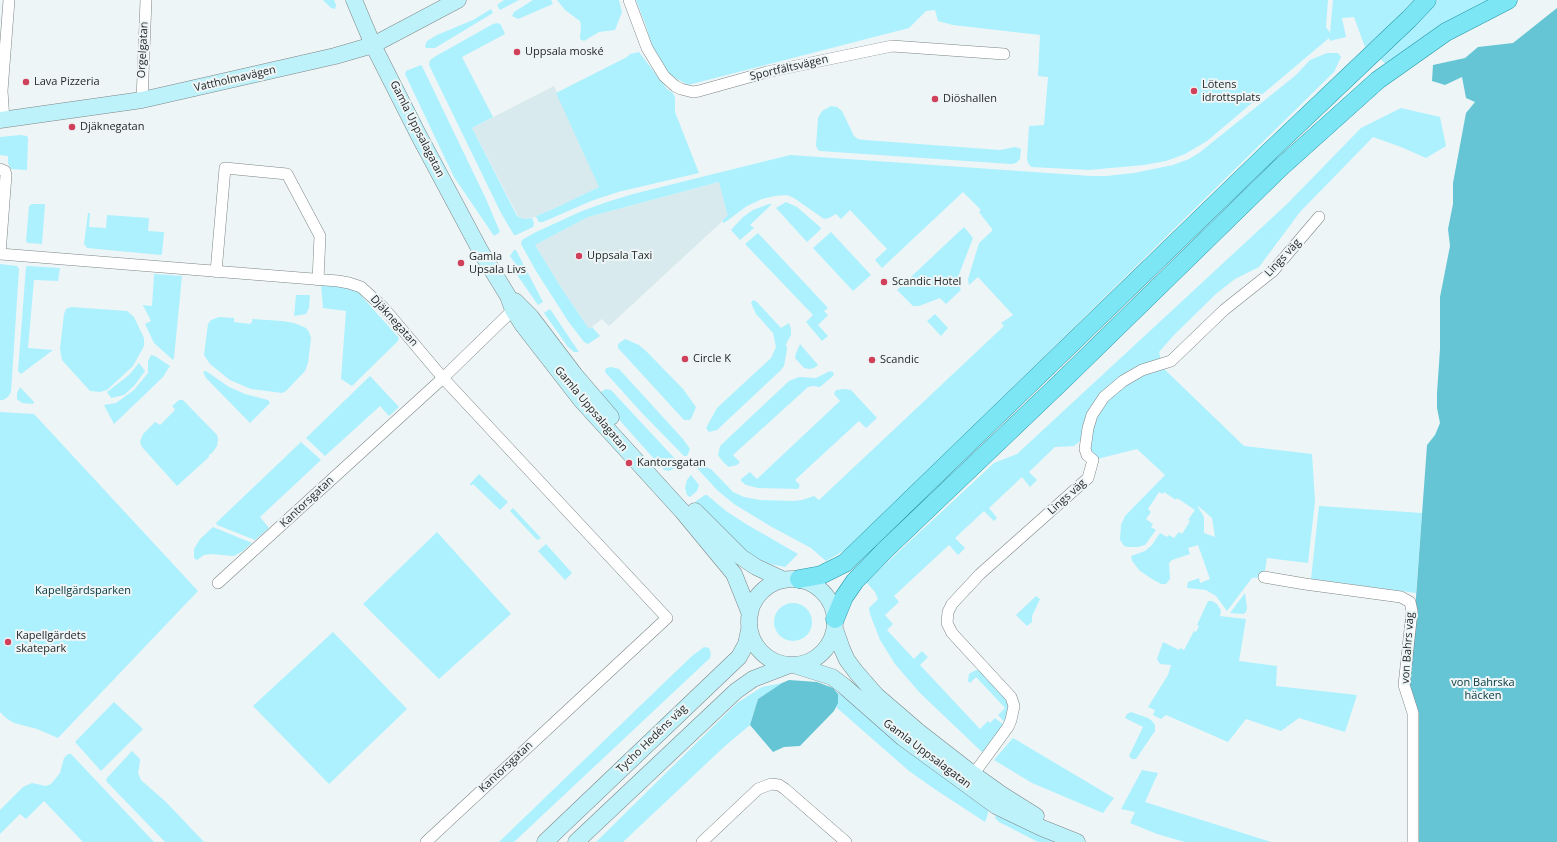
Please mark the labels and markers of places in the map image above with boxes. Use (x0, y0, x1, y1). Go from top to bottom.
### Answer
place label: Uppsala moské (525, 45, 604, 59)
marker: Uppsala moské (512, 47, 522, 57)
place label: Lava Pizzeria (34, 75, 100, 89)
marker: Lava Pizzeria (21, 77, 31, 87)
place label: Lötens idrottsplats (1202, 78, 1260, 104)
marker: Lötens idrottsplats (1189, 86, 1199, 96)
place label: Diöshallen (943, 92, 997, 106)
marker: Diöshallen (930, 94, 940, 104)
place label: Djäknegatan (80, 120, 144, 134)
marker: Djäknegatan (67, 122, 77, 132)
place label: Uppsala Taxi (587, 249, 652, 263)
place label: Gamla Upsala Livs (469, 250, 526, 276)
marker: Uppsala Taxi (574, 251, 584, 261)
marker: Gamla Upsala Livs (456, 258, 466, 268)
place label: Scandic Hotel (892, 275, 961, 289)
marker: Scandic Hotel (879, 277, 889, 287)
place label: Circle K (693, 352, 731, 366)
place label: Scandic (880, 353, 919, 367)
marker: Circle K (680, 354, 690, 364)
marker: Scandic (867, 355, 877, 365)
place label: Kantorsgatan (637, 456, 706, 470)
marker: Kantorsgatan (624, 458, 634, 468)
place label: Kapellgärdets skatepark (16, 629, 86, 655)
marker: Kapellgärdets skatepark (3, 637, 13, 647)

